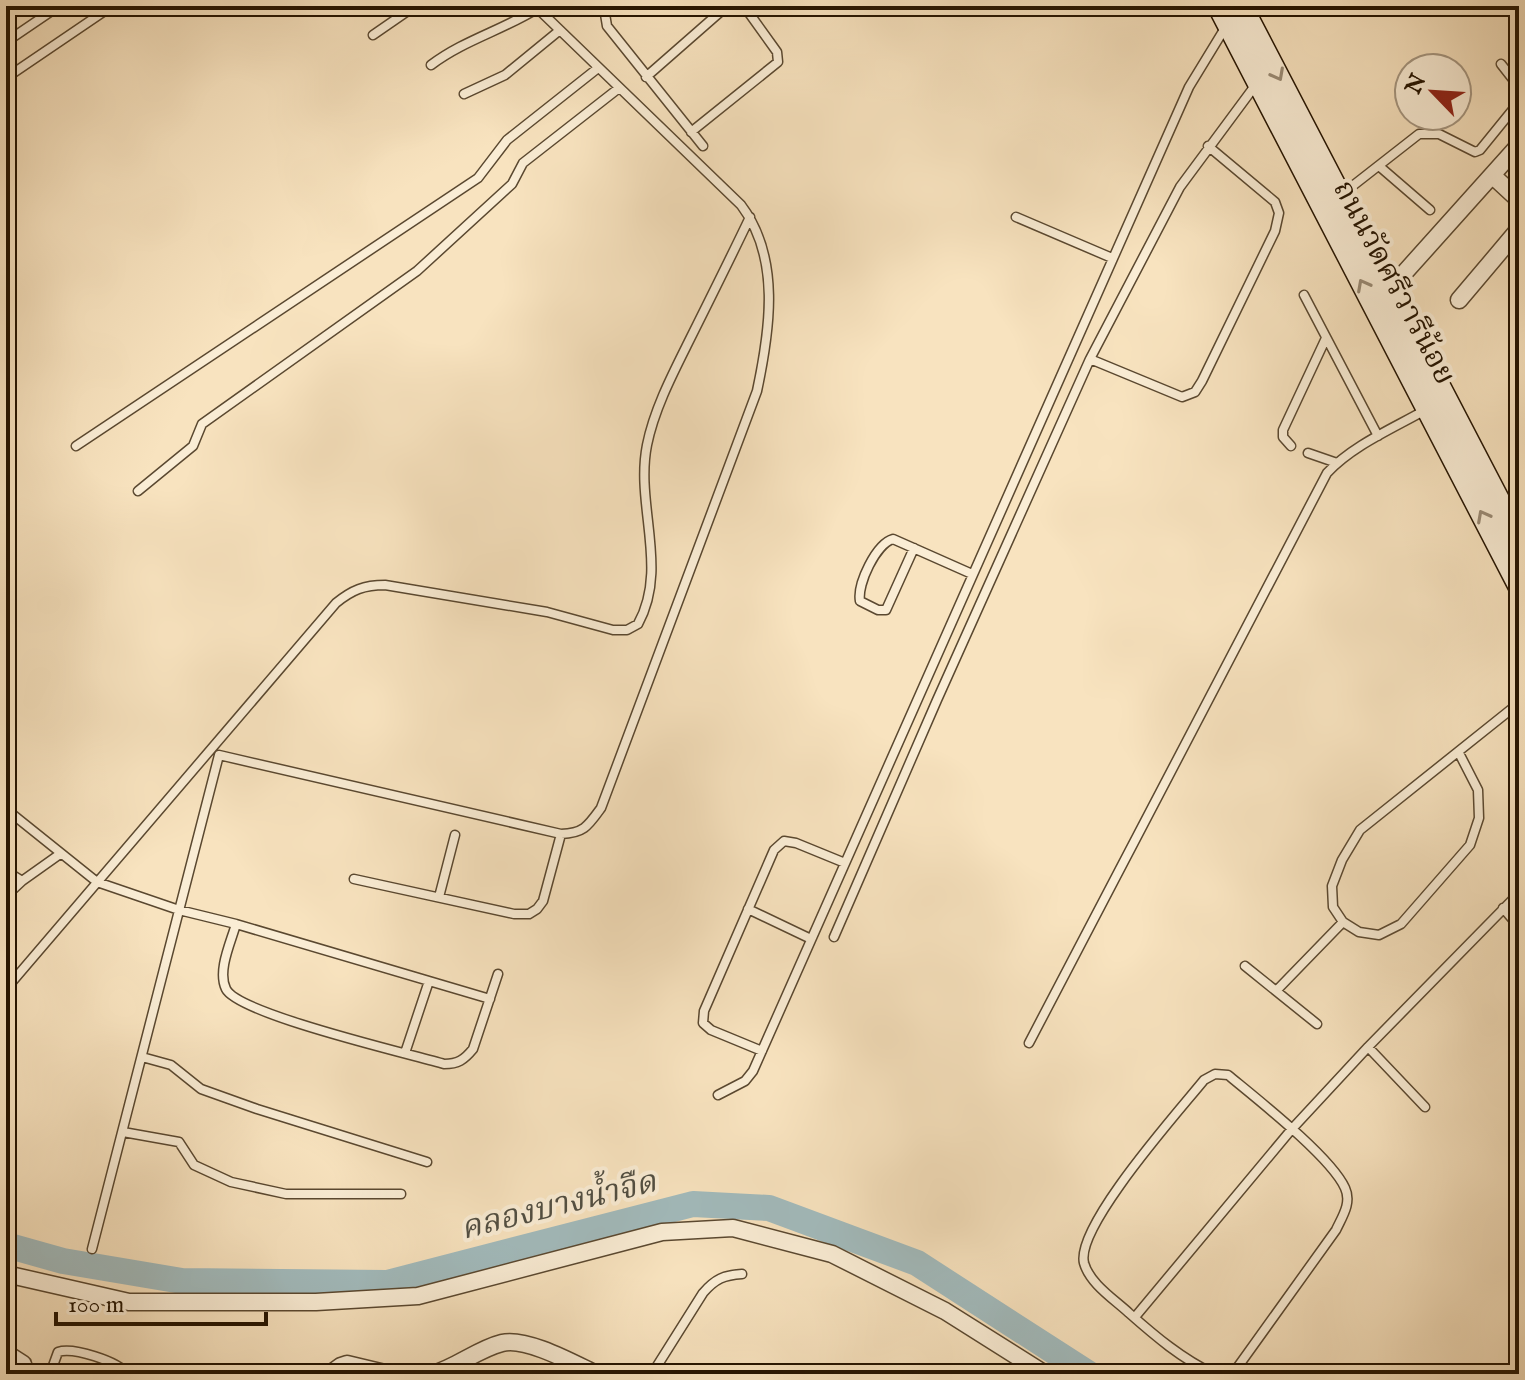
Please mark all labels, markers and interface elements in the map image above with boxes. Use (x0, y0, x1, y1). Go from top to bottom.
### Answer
north arrow (1393, 52, 1473, 132)
one-way arrow (1268, 67, 1283, 81)
text: N (1400, 70, 1433, 100)
street label: ถนนวัดศรีวารีน้อย (1323, 174, 1463, 392)
one-way arrow (1357, 279, 1372, 294)
one-way arrow (1477, 510, 1492, 524)
water label: คลองบางน้ำจืด (455, 1157, 662, 1251)
scale bar (56, 1276, 266, 1326)
text: 100 m (68, 1290, 124, 1321)

